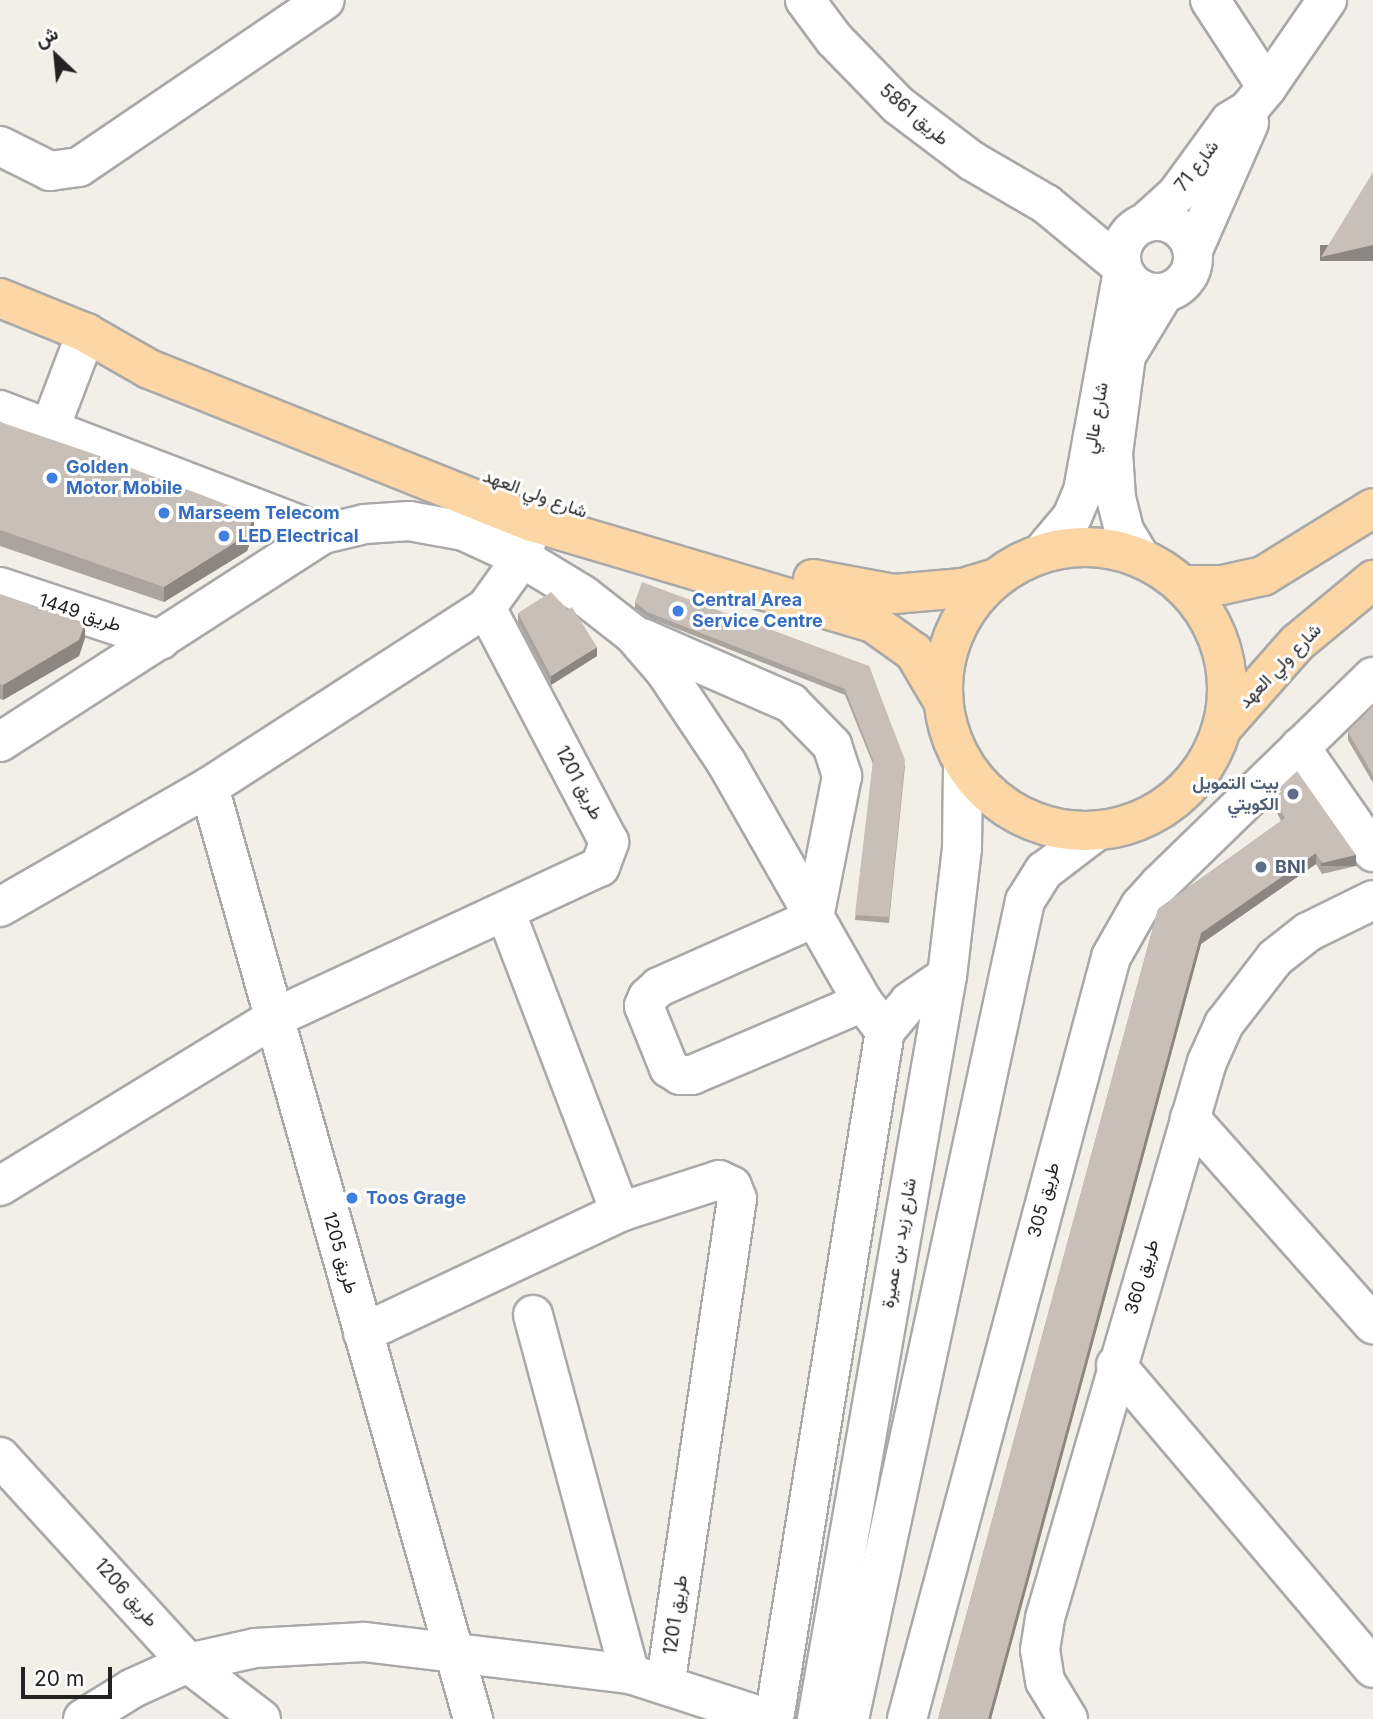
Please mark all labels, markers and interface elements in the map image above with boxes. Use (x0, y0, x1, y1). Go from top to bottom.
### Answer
north arrow (21, 21, 91, 91)
text: ش (31, 21, 62, 52)
street label: طريق 5861 (875, 80, 953, 150)
street label: شارع 71 (1171, 136, 1223, 196)
street label: شارع عالي (1079, 381, 1113, 455)
place label: Golden Motor Mobile (66, 457, 182, 500)
street label: شارع ولي العهد (480, 465, 590, 523)
marker: Golden Motor Mobile (44, 470, 60, 486)
place label: Marseem Telecom (178, 502, 340, 524)
marker: Marseem Telecom (156, 505, 172, 521)
place label: LED Electrical (238, 525, 359, 547)
marker: LED Electrical (216, 528, 232, 544)
street label: طريق 1449 (36, 590, 124, 636)
place label: Central Area Service Centre (692, 590, 823, 632)
marker: Central Area Service Centre (670, 603, 686, 619)
street label: شارع ولي العهد (1234, 619, 1326, 713)
street label: طريق 1201 (551, 743, 607, 823)
place label: بيت التمويل الكويتي (1192, 773, 1279, 816)
marker: بيت التمويل الكويتي (1285, 786, 1301, 802)
place label: BNI (1275, 856, 1306, 878)
marker: BNI (1253, 859, 1269, 875)
street label: طريق 305 (1024, 1160, 1064, 1240)
street label: شارع زيد بن عميرة (877, 1176, 921, 1310)
place label: Toos Grage (366, 1187, 466, 1209)
marker: Toos Grage (344, 1190, 360, 1206)
street label: طريق 1205 (318, 1210, 362, 1296)
street label: طريق 360 (1120, 1237, 1164, 1317)
street label: طريق 1206 (90, 1555, 162, 1631)
street label: طريق 1201 (660, 1574, 692, 1656)
scale bar (24, 1652, 116, 1696)
text: 20 m (34, 1666, 84, 1691)

